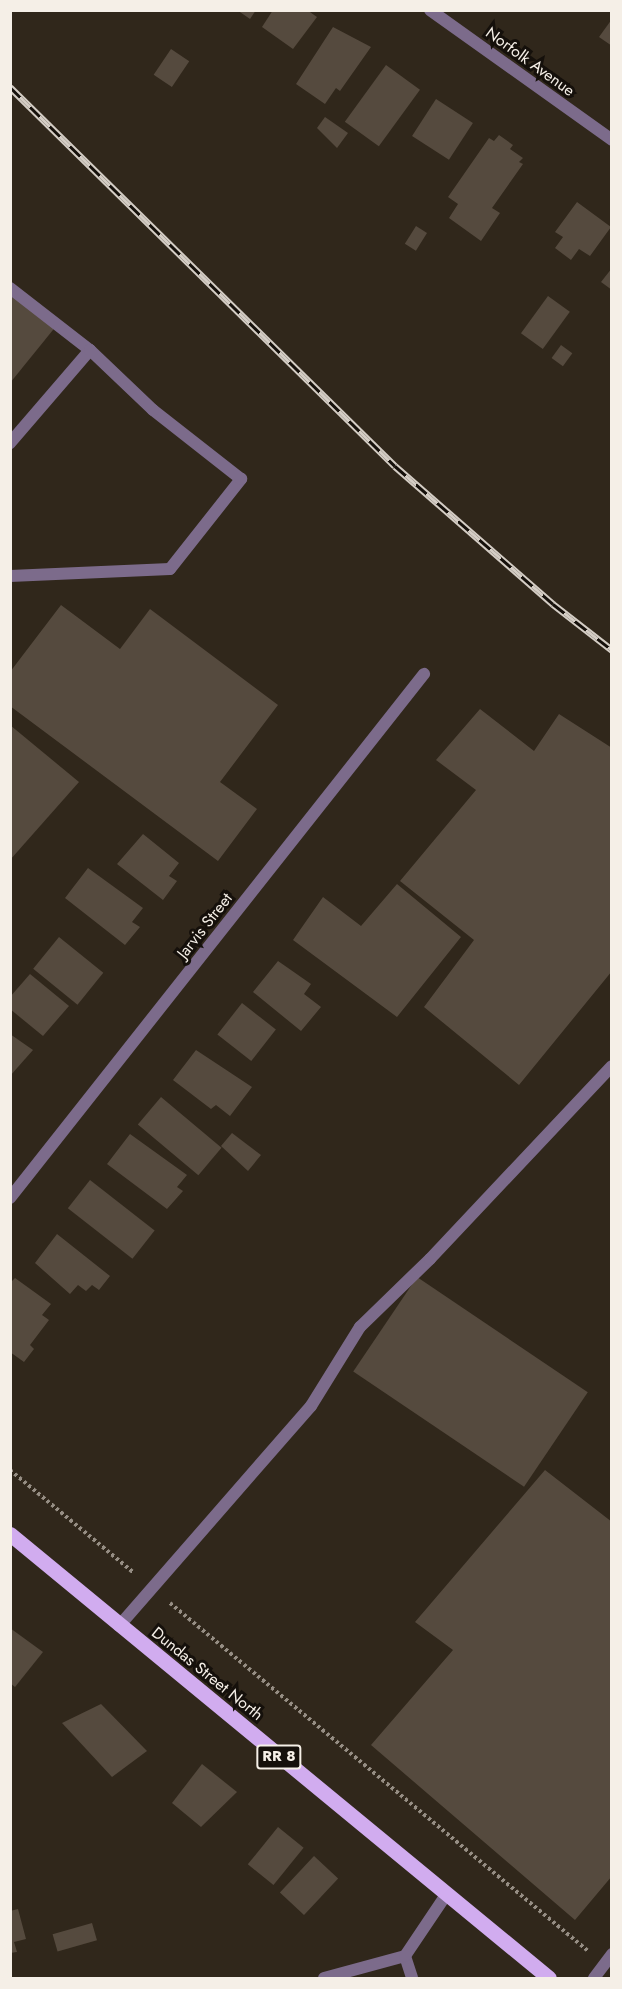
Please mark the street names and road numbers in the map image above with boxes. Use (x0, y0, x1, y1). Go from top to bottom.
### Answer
street label: Norfolk Avenue (482, 23, 578, 101)
street label: Jarvis Street (173, 889, 237, 963)
street label: Dundas Street North (147, 1623, 267, 1725)
road number: RR 8 (255, 1745, 303, 1769)

